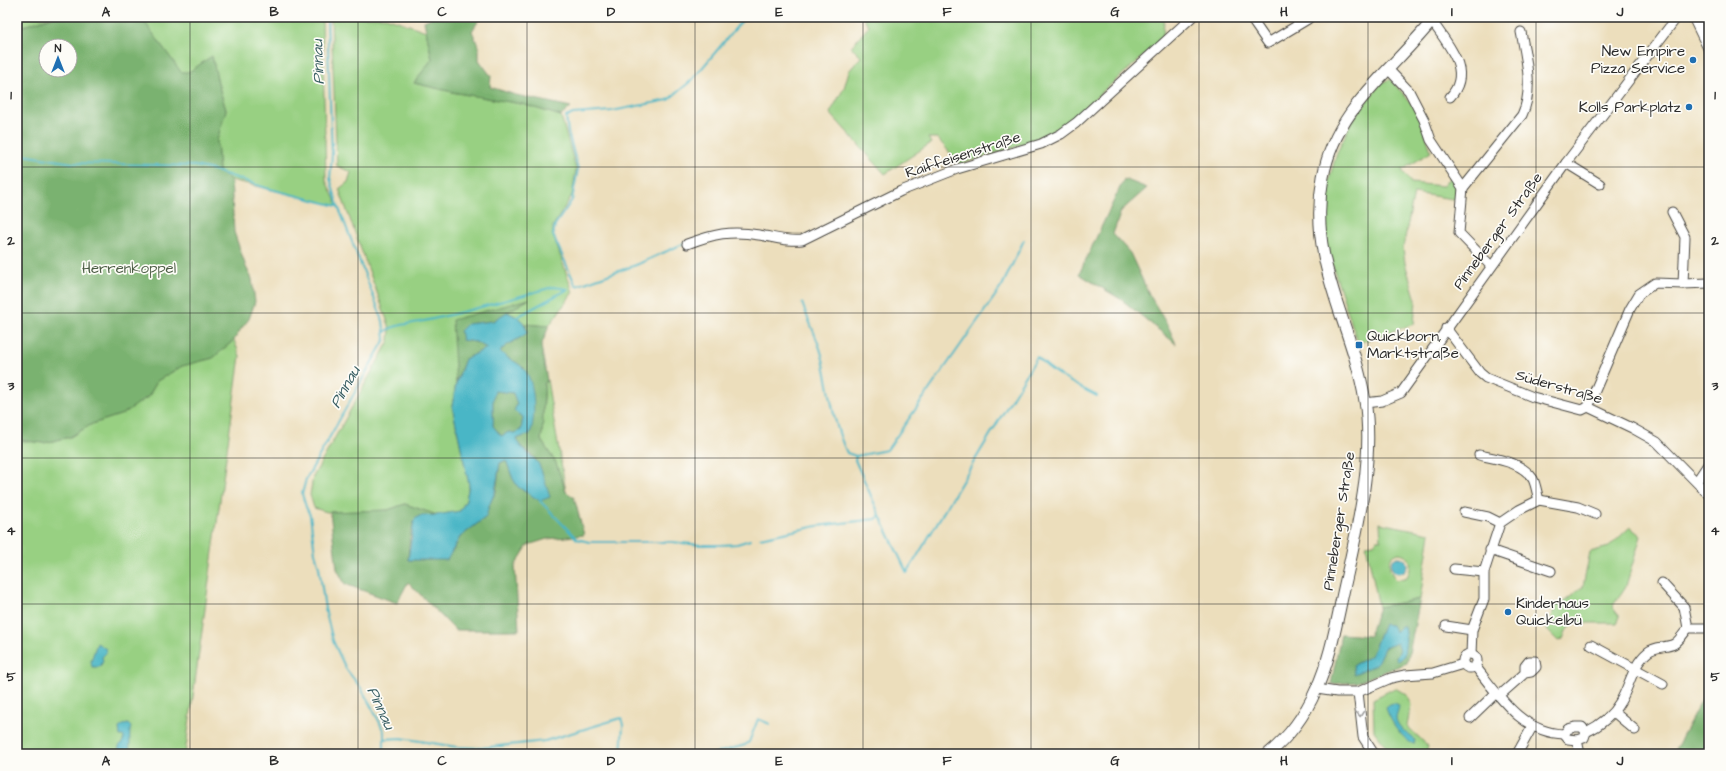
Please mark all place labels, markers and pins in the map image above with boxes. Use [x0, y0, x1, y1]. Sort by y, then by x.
place label: New Empire Pizza Service [1591, 41, 1685, 79]
marker: New Empire Pizza Service [1688, 55, 1698, 65]
place label: Kolls Parkplatz [1579, 97, 1682, 118]
marker: Kolls Parkplatz [1684, 102, 1694, 112]
place label: Quickborn, Marktstraße [1367, 326, 1459, 364]
marker: Quickborn, Marktstraße [1354, 340, 1364, 350]
place label: Kinderhaus Quickelbü [1516, 593, 1590, 631]
marker: Kinderhaus Quickelbü [1503, 607, 1513, 617]

